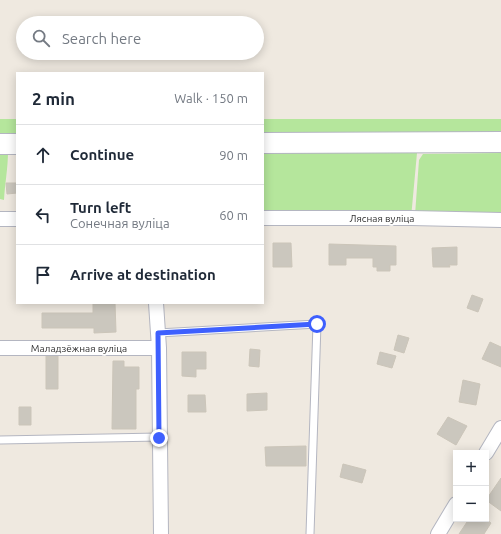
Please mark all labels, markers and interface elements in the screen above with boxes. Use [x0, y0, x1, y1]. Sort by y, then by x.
search box [16, 16, 264, 60]
icon: search [30, 27, 52, 49]
text: Search here [62, 30, 141, 47]
text: 2 min [32, 89, 75, 108]
text: Walk · 150 m [174, 91, 248, 105]
icon: ahead [32, 144, 54, 166]
text: Continue [70, 146, 134, 163]
text: 90 m [219, 148, 248, 162]
text: Turn left [70, 199, 131, 216]
icon: left [32, 204, 54, 226]
text: 60 m [219, 208, 248, 222]
street label: Лясная вуліца [350, 213, 415, 224]
text: Сонечная вуліца [70, 216, 170, 230]
icon: arrive [32, 264, 54, 286]
text: Arrive at destination [70, 266, 216, 283]
route start [308, 315, 326, 333]
street label: Маладзёжная вуліца [31, 343, 127, 354]
route end [150, 429, 168, 447]
map controls [453, 450, 489, 522]
button: + [453, 450, 489, 486]
button: − [453, 486, 489, 522]

